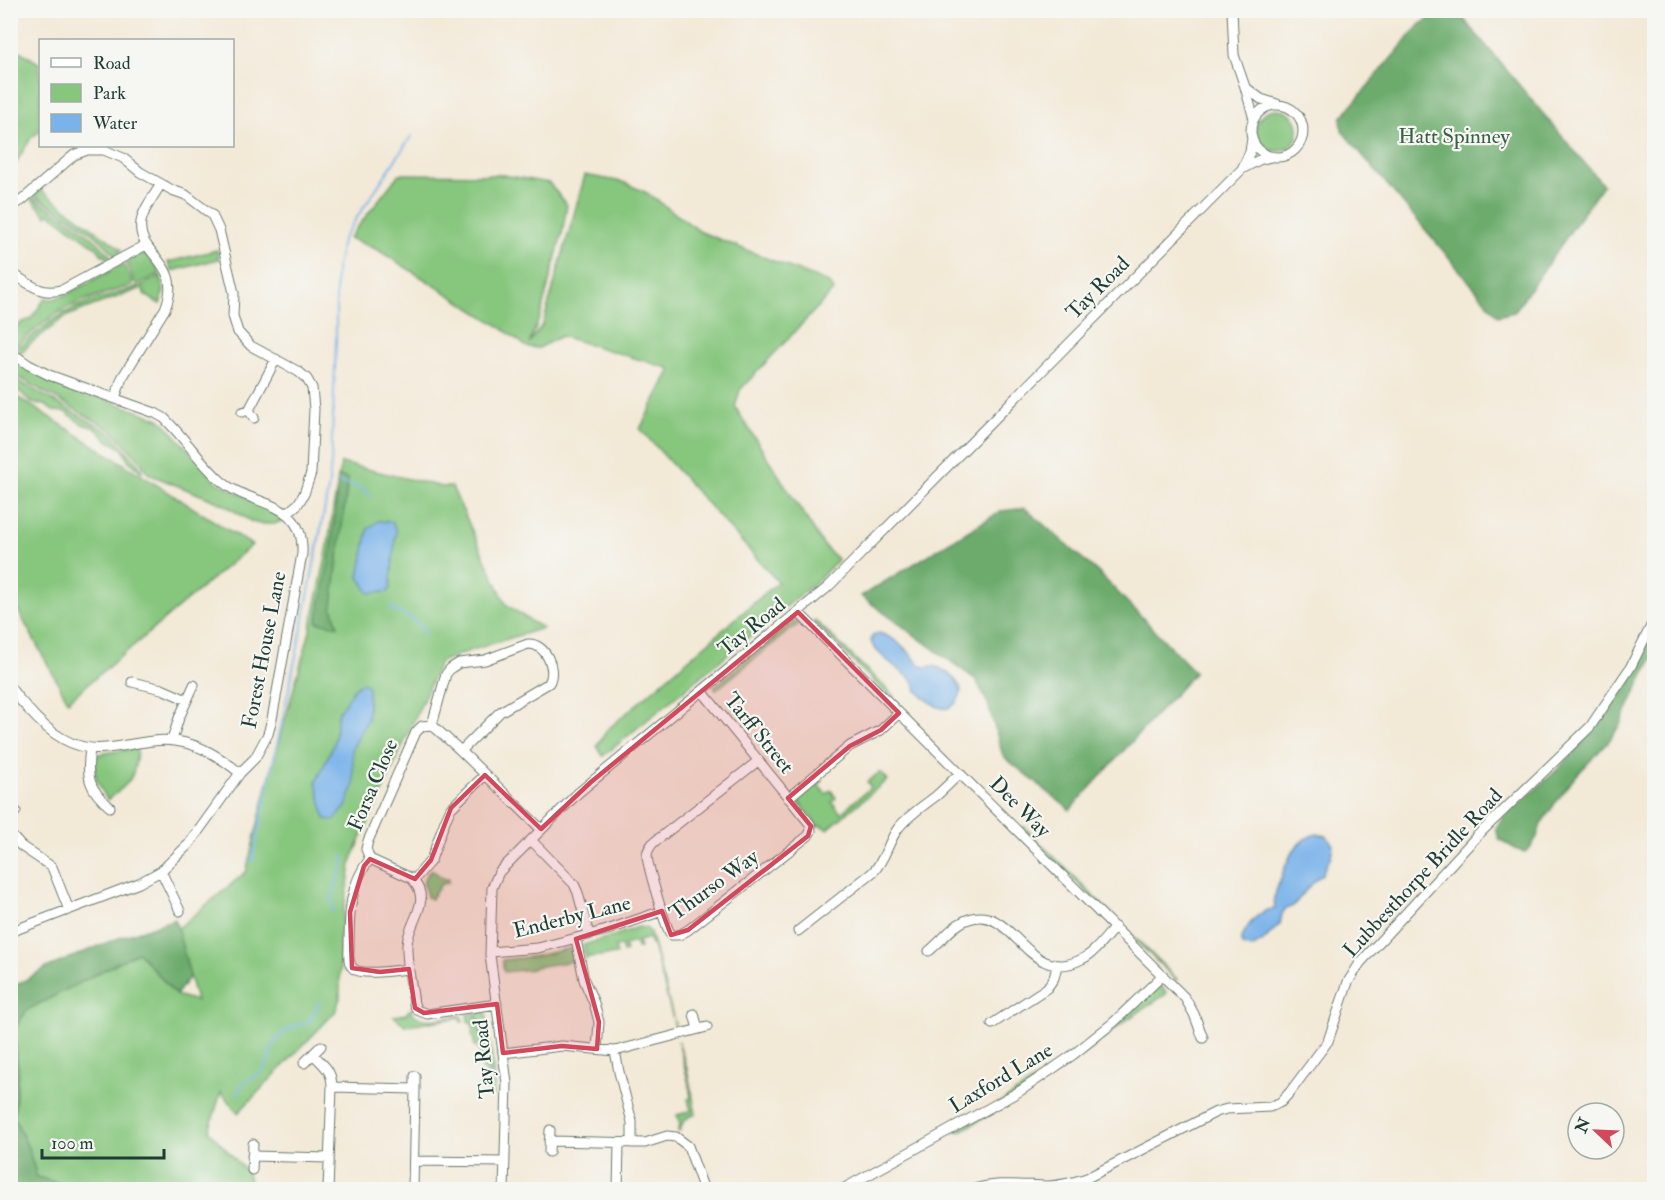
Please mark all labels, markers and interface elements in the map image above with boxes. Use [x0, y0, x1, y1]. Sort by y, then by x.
legend [39, 39, 234, 147]
text: Road [93, 52, 131, 75]
text: Park [93, 82, 126, 105]
text: Water [92, 112, 137, 135]
park label: Hatt Spinney [1398, 123, 1510, 150]
street label: Tay Road [1060, 250, 1136, 326]
street label: Forest House Lane [236, 569, 293, 731]
street label: Tay Road [713, 591, 792, 662]
street label: Tarff Street [718, 687, 800, 779]
street label: Forsa Close [342, 735, 405, 835]
street label: Dee Way [983, 770, 1057, 844]
street label: Lubbesthorpe Bridle Road [1337, 782, 1509, 963]
street label: Thurso Way [664, 843, 765, 927]
street label: Enderby Lane [510, 889, 634, 945]
street label: Tay Road [467, 1018, 501, 1100]
street label: Laxford Lane [944, 1036, 1058, 1119]
north arrow [1566, 1101, 1626, 1161]
text: N [1571, 1114, 1595, 1137]
scale bar [42, 1122, 164, 1160]
text: 100 m [51, 1132, 94, 1155]

